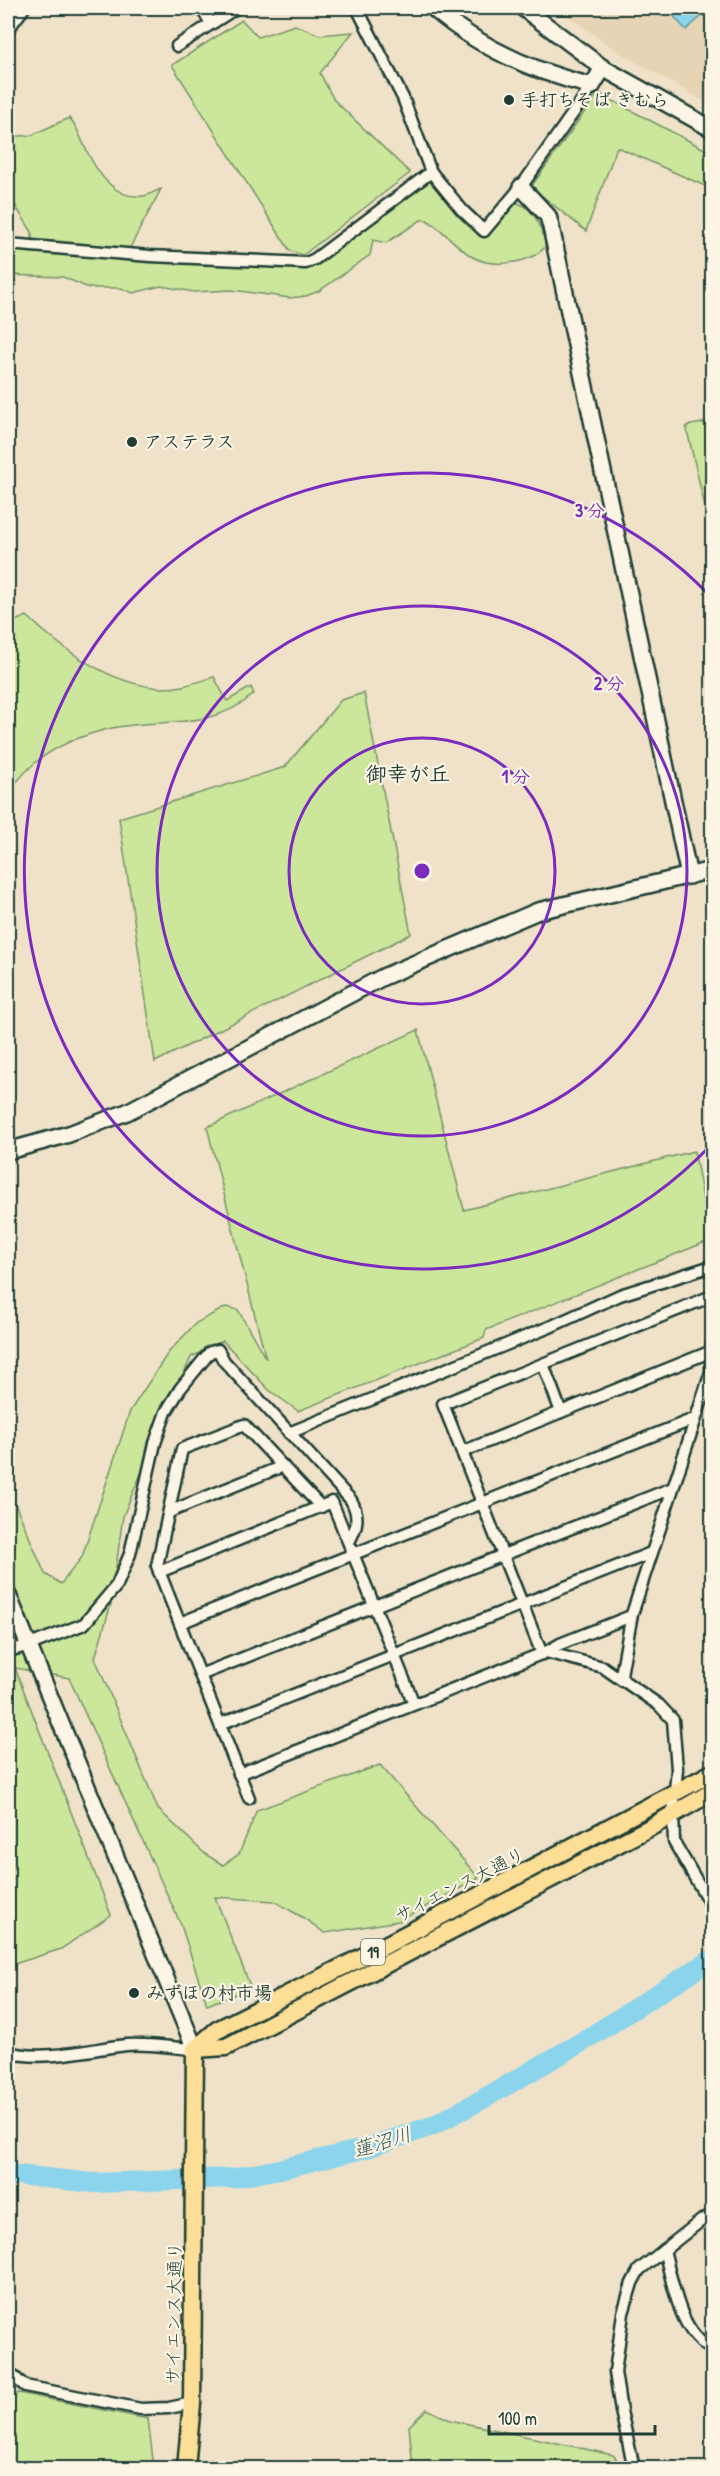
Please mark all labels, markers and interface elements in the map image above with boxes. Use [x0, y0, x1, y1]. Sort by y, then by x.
place label: 手打ちそば きむら [521, 87, 669, 112]
marker: 手打ちそば きむら [502, 93, 516, 107]
place label: アステラス [144, 429, 234, 454]
marker: アステラス [125, 435, 139, 449]
text: 3 分 [575, 498, 605, 523]
text: 2 分 [594, 671, 624, 696]
district label: 御幸が丘 [366, 759, 450, 788]
text: 1 分 [502, 764, 530, 789]
centre of rings [412, 861, 432, 881]
street label: サイエンス大通り [390, 1841, 529, 1928]
road number: 19 [361, 1939, 385, 1965]
place label: みずほの村市場 [146, 1980, 272, 2005]
marker: みずほの村市場 [127, 1986, 141, 2000]
water label: 蓮沼川 [349, 2120, 414, 2163]
street label: サイエンス大通り [160, 2241, 187, 2385]
scale bar [489, 2398, 656, 2436]
text: 100 m [498, 2406, 537, 2431]

